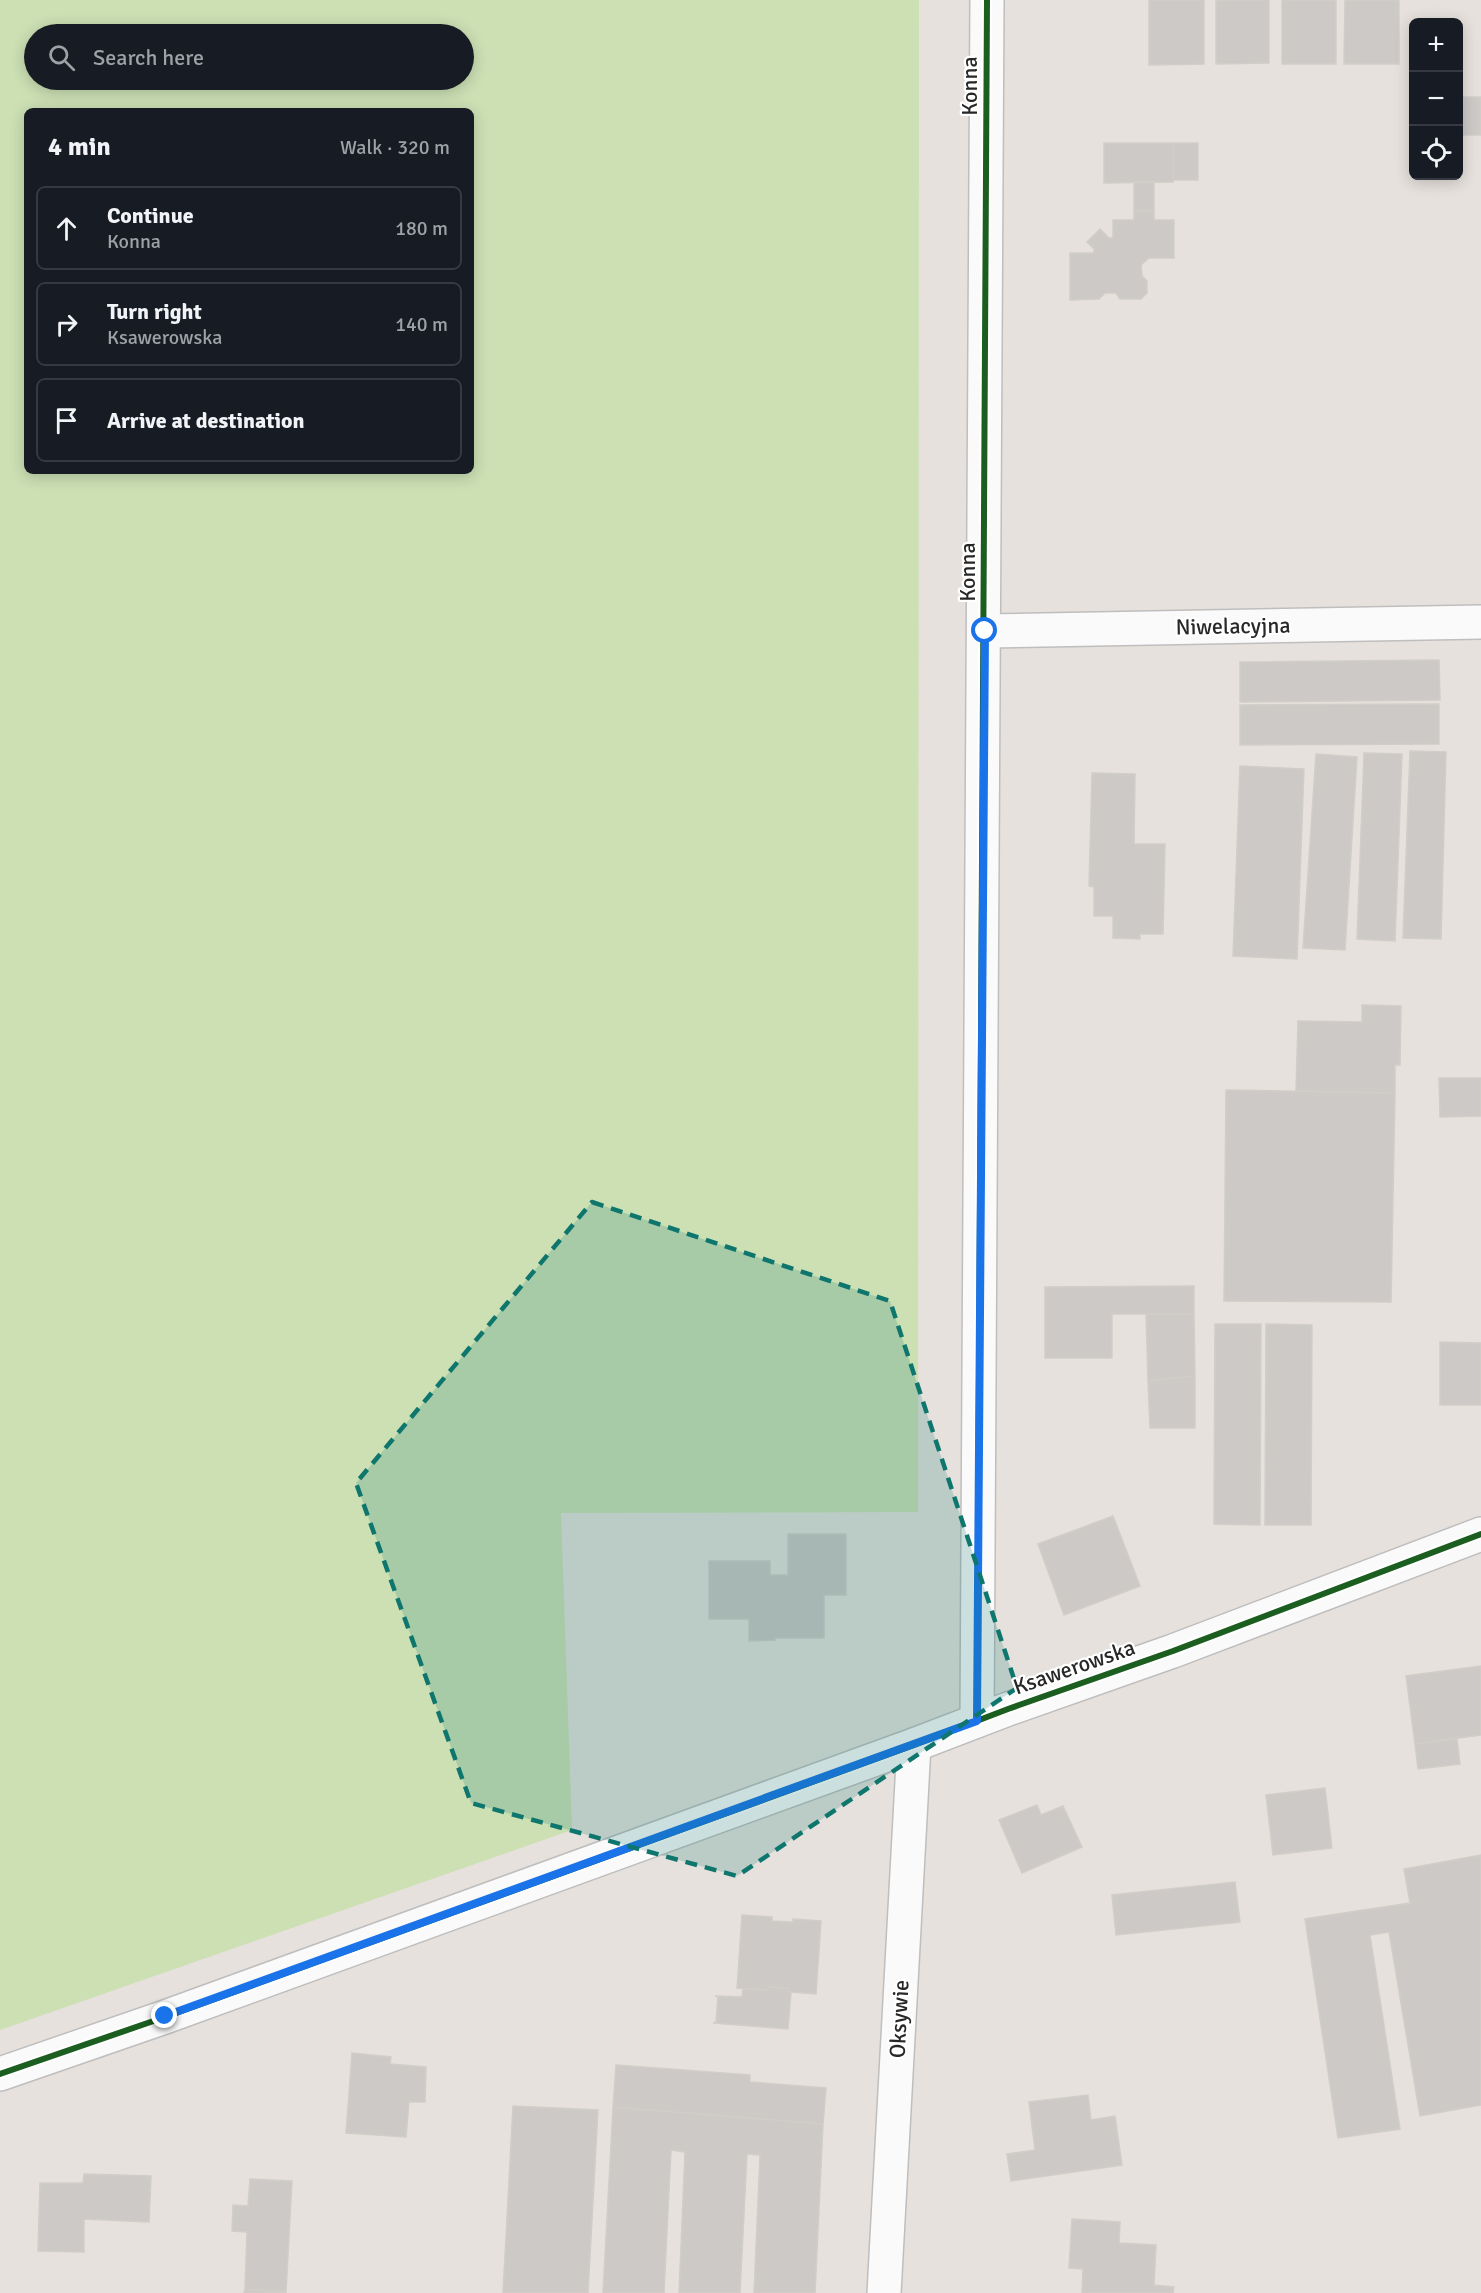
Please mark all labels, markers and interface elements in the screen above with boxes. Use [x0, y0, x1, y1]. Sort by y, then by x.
map controls [1409, 18, 1463, 180]
button: + [1409, 18, 1463, 72]
search box [24, 24, 474, 90]
icon: search [45, 41, 78, 74]
text: Search here [93, 44, 204, 71]
street label: Konna [956, 56, 983, 116]
button: − [1409, 72, 1463, 126]
button: locate [1409, 126, 1463, 180]
text: 4 min [48, 131, 111, 163]
text: Walk · 320 m [340, 135, 450, 160]
text: Continue [107, 202, 194, 229]
icon: ahead [50, 212, 83, 245]
text: 180 m [395, 216, 448, 241]
text: Konna [107, 229, 161, 254]
text: Turn right [107, 298, 202, 325]
icon: right [50, 308, 83, 341]
text: 140 m [395, 312, 448, 337]
text: Ksawerowska [107, 325, 222, 350]
icon: arrive [50, 404, 83, 437]
text: Arrive at destination [107, 407, 304, 434]
street label: Konna [954, 542, 981, 602]
street label: Niwelacyjna [1175, 611, 1291, 641]
route start [971, 617, 997, 643]
street label: Ksawerowska [1010, 1634, 1138, 1700]
street label: Oksywie [883, 1979, 915, 2059]
route end [151, 2002, 177, 2028]

